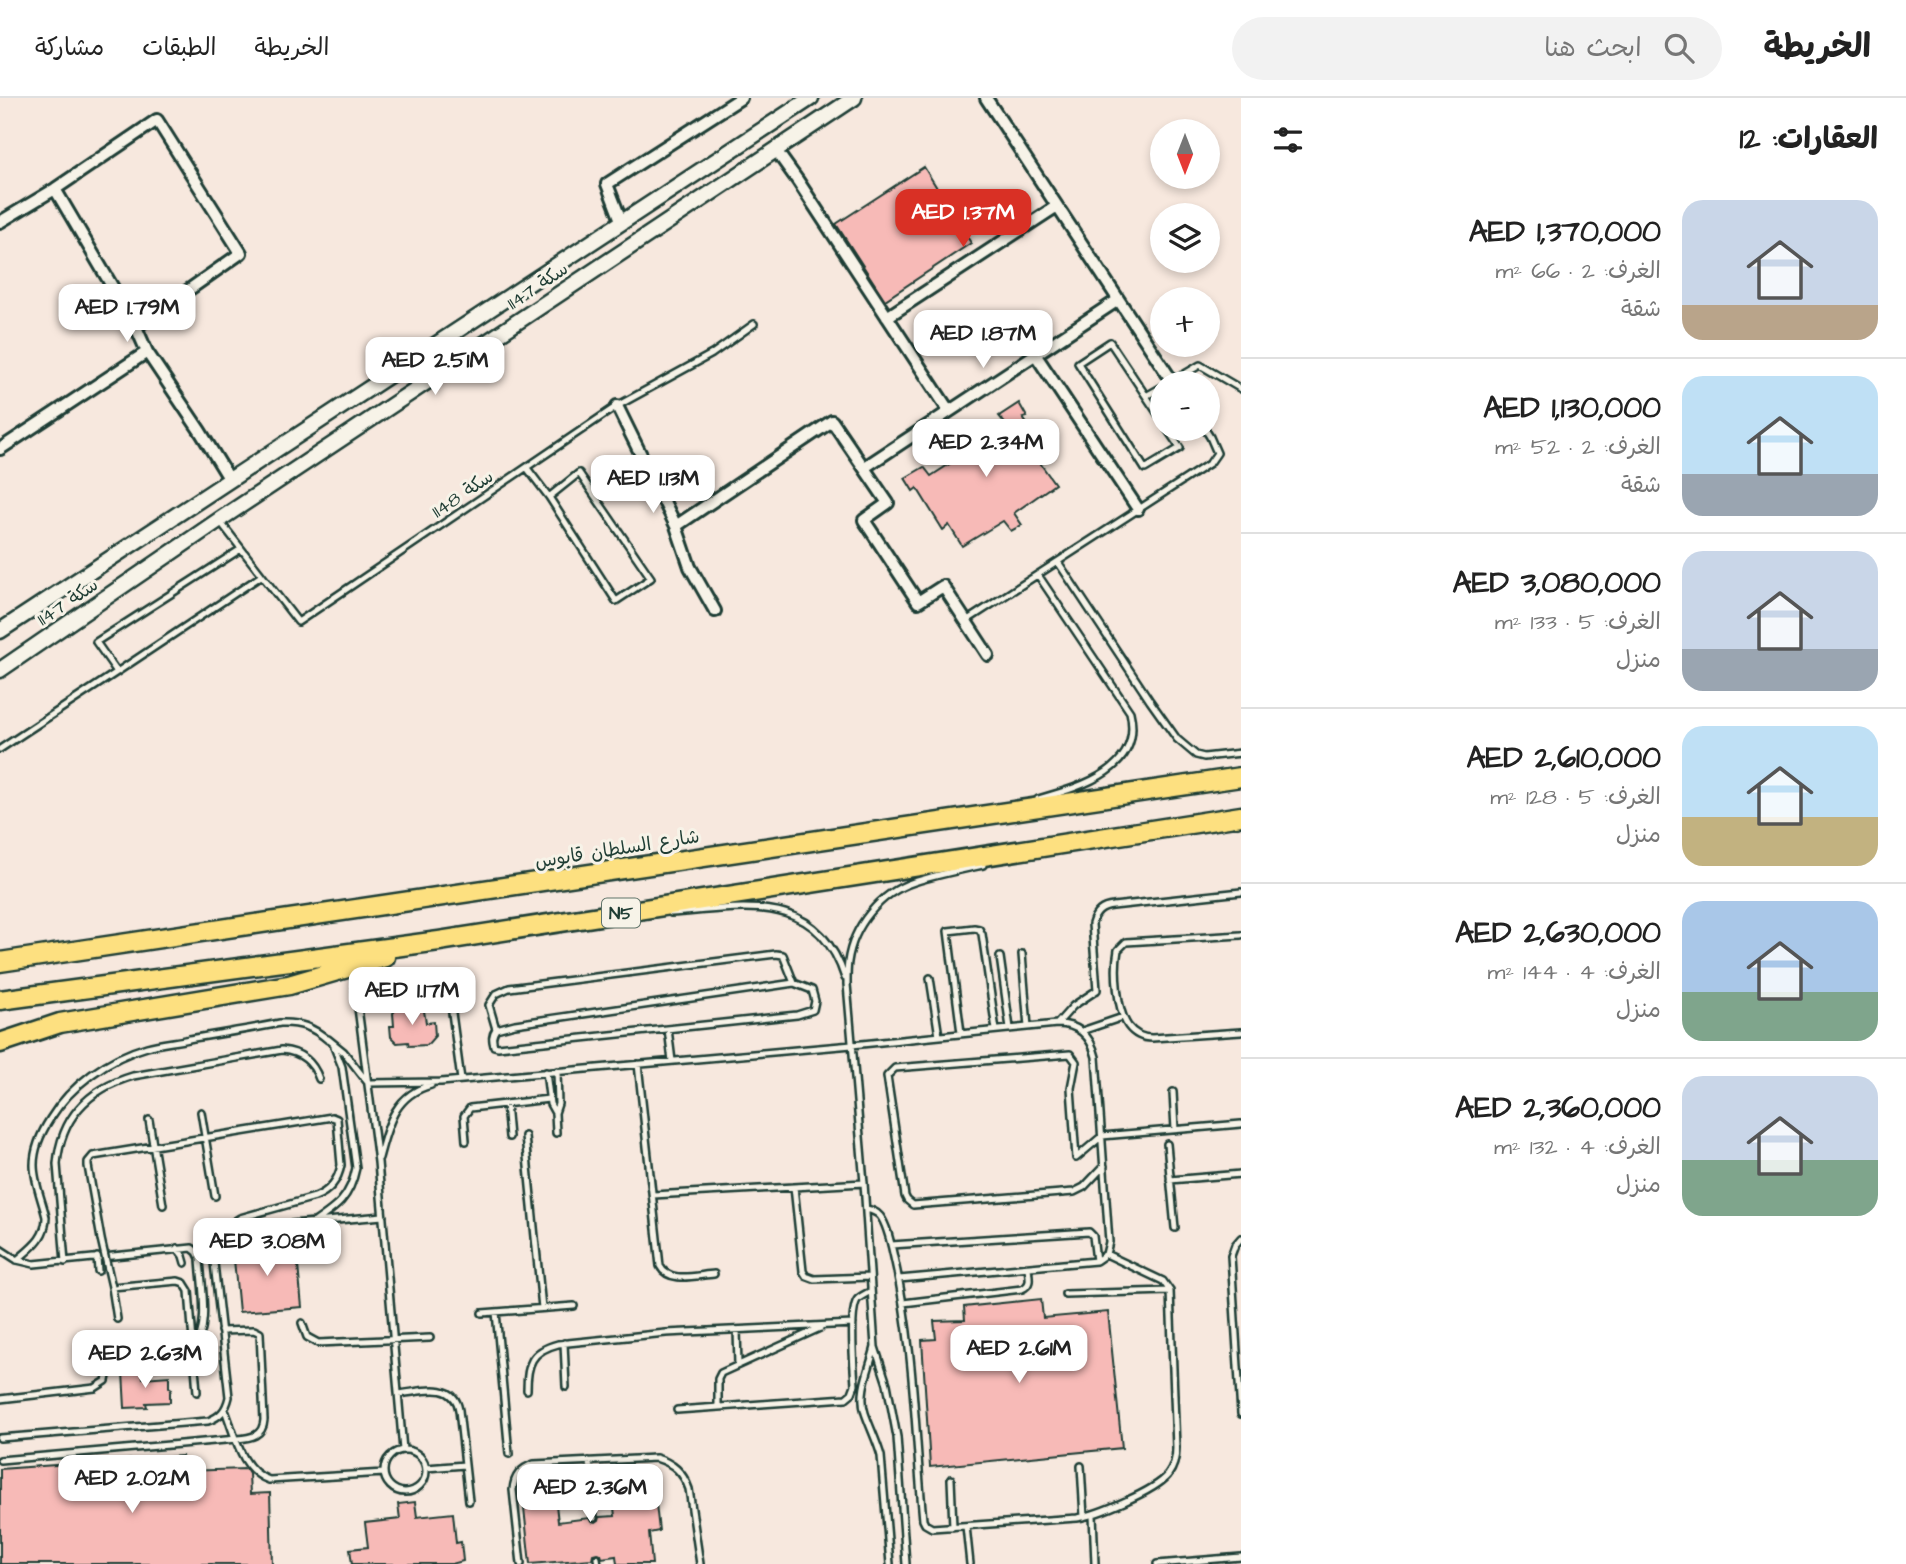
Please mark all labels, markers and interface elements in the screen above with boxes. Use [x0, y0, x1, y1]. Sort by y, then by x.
search box [1232, 17, 1722, 80]
text: الخريطة [1764, 24, 1871, 70]
icon: search [1660, 29, 1698, 67]
text: ابحث هنا [1544, 30, 1642, 66]
text: مشاركة [35, 31, 104, 65]
text: الطبقات [142, 31, 217, 65]
text: الخريطة [255, 31, 329, 65]
text: العقارات: 12 [1739, 118, 1878, 160]
north arrow [1150, 119, 1220, 189]
map controls [1150, 119, 1220, 441]
icon: filters [1269, 121, 1307, 159]
pin: AED 1.37M [883, 190, 1043, 249]
text: AED 1.37M [911, 196, 1015, 228]
button: layers [1150, 203, 1220, 273]
text: AED 1,370,000 [1469, 211, 1661, 253]
icon: home [1738, 228, 1822, 312]
text: الغرف: 2 · 66 m² [1495, 255, 1661, 287]
street label: سكة 1147 [502, 256, 574, 317]
pin: AED 1.79M [47, 285, 207, 344]
button: + [1150, 287, 1220, 357]
text: AED 1.79M [75, 291, 179, 323]
text: شقة [1621, 293, 1661, 325]
pin: AED 1.87M [903, 310, 1063, 370]
text: AED 1.87M [930, 317, 1036, 349]
pin: AED 2.51M [355, 338, 515, 397]
text: AED 2.51M [381, 344, 489, 376]
button: − [1150, 371, 1220, 441]
text: AED 1,130,000 [1483, 387, 1661, 429]
icon: home [1738, 404, 1822, 488]
pin: AED 2.34M [906, 420, 1066, 479]
text: AED 2.34M [928, 426, 1044, 458]
text: الغرف: 2 · 52 m² [1495, 431, 1661, 463]
pin: AED 1.13M [573, 456, 733, 515]
text: AED 1.13M [607, 462, 699, 494]
street label: سكة 1148 [427, 464, 499, 525]
text: شقة [1621, 469, 1661, 501]
text: AED 3,080,000 [1453, 562, 1661, 604]
street label: سكة 1147 [32, 572, 104, 633]
icon: home [1738, 579, 1822, 663]
text: الغرف: 5 · 133 m² [1495, 606, 1661, 638]
text: منزل [1616, 644, 1661, 676]
text: AED 2,610,000 [1466, 737, 1661, 779]
icon: home [1738, 754, 1822, 838]
text: الغرف: 5 · 128 m² [1490, 781, 1661, 813]
text: منزل [1616, 819, 1661, 851]
street label: شارع السلطان قابوس [533, 823, 701, 876]
road number: N5 [602, 898, 640, 928]
text: AED 2,630,000 [1455, 912, 1661, 954]
icon: home [1738, 929, 1822, 1013]
text: الغرف: 4 · 144 m² [1488, 956, 1661, 988]
pin: AED 1.17M [332, 968, 492, 1027]
text: AED 1.17M [365, 974, 459, 1006]
text: منزل [1616, 994, 1661, 1026]
text: AED 2,360,000 [1455, 1087, 1661, 1129]
icon: home [1738, 1104, 1822, 1188]
text: الغرف: 4 · 132 m² [1494, 1131, 1661, 1163]
text: منزل [1616, 1169, 1661, 1201]
pin: AED 3.08M [187, 1218, 347, 1278]
text: AED 3.08M [209, 1225, 325, 1257]
pin: AED 2.61M [939, 1326, 1099, 1385]
pin: AED 2.63M [65, 1330, 225, 1390]
text: AED 2.61M [966, 1332, 1072, 1364]
text: AED 2.63M [88, 1337, 202, 1369]
pin: AED 2.02M [52, 1456, 212, 1515]
text: AED 2.02M [74, 1462, 190, 1494]
pin: AED 2.36M [510, 1464, 670, 1524]
text: AED 2.36M [533, 1471, 647, 1503]

